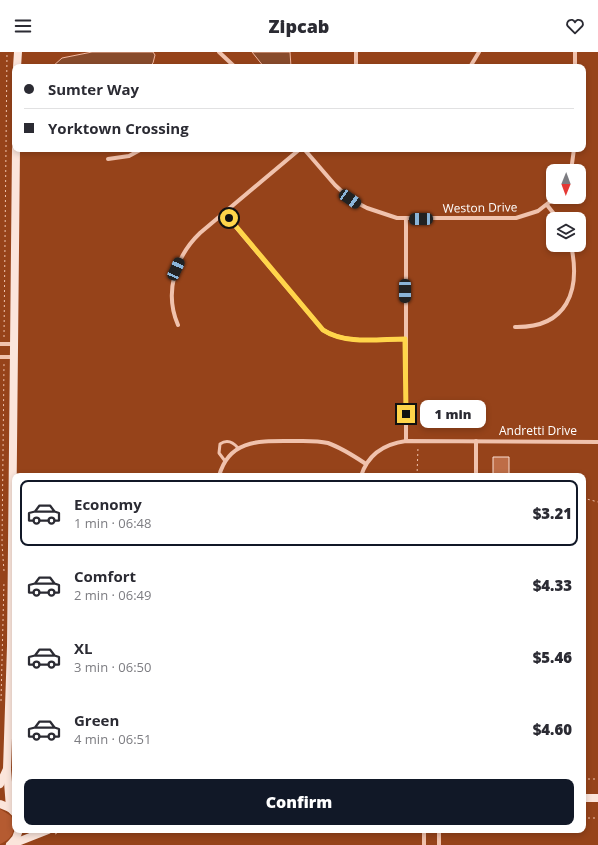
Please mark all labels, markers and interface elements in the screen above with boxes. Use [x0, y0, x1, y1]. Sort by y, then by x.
text: Zipcab [269, 14, 329, 38]
icon: menu [12, 15, 34, 37]
icon: heart [564, 15, 586, 37]
text: Sumter Way [48, 79, 139, 99]
text: Yorktown Crossing [48, 118, 189, 138]
north arrow [546, 164, 586, 204]
map controls [546, 164, 586, 252]
car [337, 187, 363, 211]
street label: Weston Drive [442, 198, 518, 217]
route start [220, 209, 238, 227]
button: layers [546, 212, 586, 252]
car [409, 213, 433, 225]
car [166, 256, 186, 282]
car [399, 279, 411, 303]
callout: 1 min [420, 400, 486, 428]
route end [397, 405, 415, 423]
text: 1 min [435, 405, 471, 423]
street label: Andretti Drive [499, 422, 577, 439]
text: Economy [74, 494, 142, 514]
icon: car [26, 495, 62, 531]
text: $3.21 [533, 503, 572, 523]
text: 1 min · 06:48 [74, 514, 151, 532]
text: Comfort [74, 566, 136, 586]
icon: car [26, 567, 62, 603]
text: $4.33 [533, 575, 572, 595]
text: 2 min · 06:49 [74, 586, 151, 604]
text: XL [74, 638, 92, 658]
icon: car [26, 639, 62, 675]
text: $5.46 [533, 647, 572, 667]
text: 3 min · 06:50 [74, 658, 151, 676]
text: Green [74, 710, 119, 730]
icon: car [26, 711, 62, 747]
text: $4.60 [533, 719, 572, 739]
text: 4 min · 06:51 [74, 730, 151, 748]
button: Confirm [24, 779, 574, 825]

